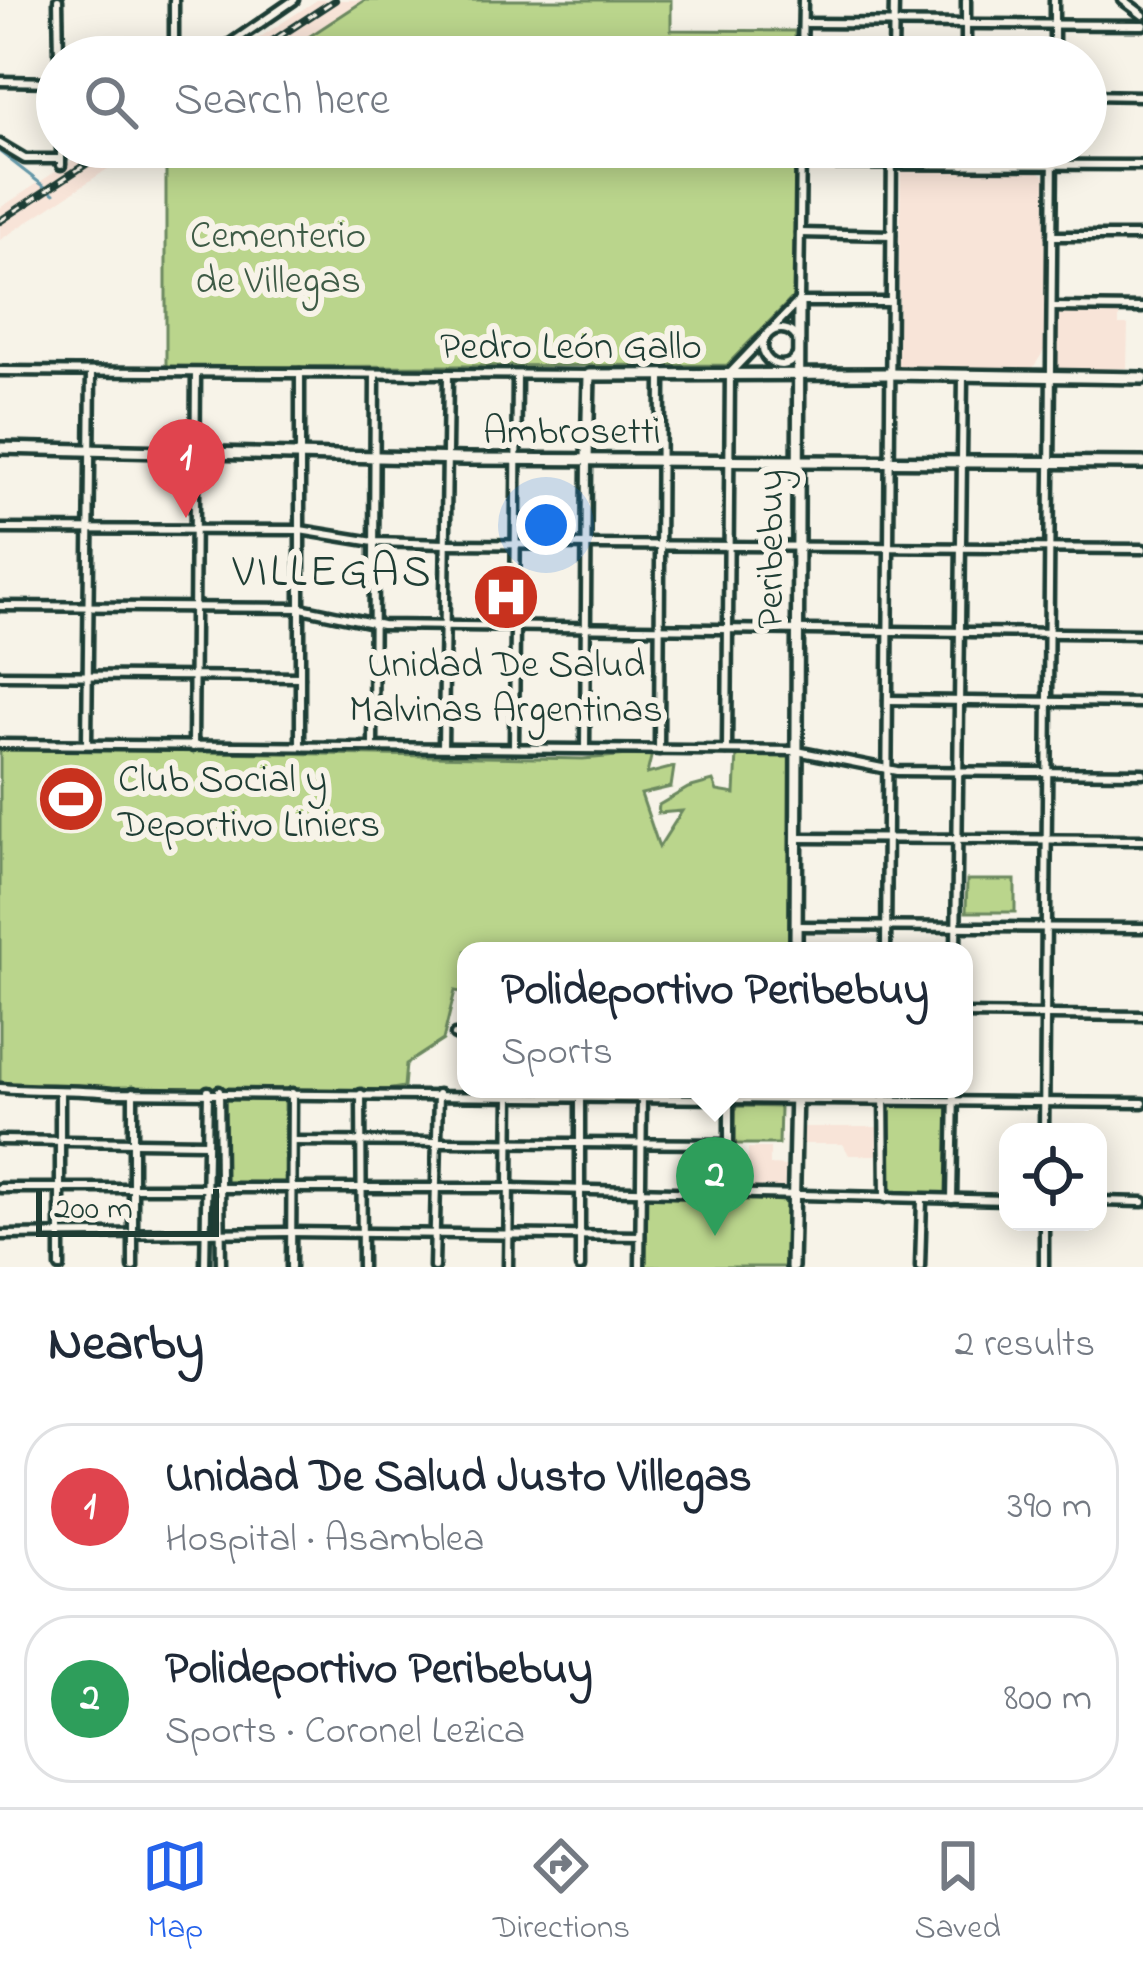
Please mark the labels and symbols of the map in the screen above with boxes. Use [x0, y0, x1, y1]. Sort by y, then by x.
park label: Cementerio de Villegas [190, 209, 366, 311]
street label: Pedro León Gallo [440, 320, 702, 377]
street label: Ambrosetti [483, 405, 661, 462]
pin: 1 [147, 419, 225, 518]
street label: Peribebuy [744, 469, 801, 629]
your location [516, 495, 576, 555]
district label: VILLEGAS [231, 541, 434, 607]
hospital icon: Unidad De Salud Malvinas Argentinas [471, 562, 541, 632]
place label: Unidad De Salud Malvinas Argentinas [349, 638, 663, 740]
place label: Club Social y Deportivo Liniers [117, 753, 380, 855]
sports icon: Club Social y Deportivo Liniers [36, 764, 106, 834]
pin: 2 [676, 1137, 754, 1236]
scale bar [36, 1183, 219, 1236]

